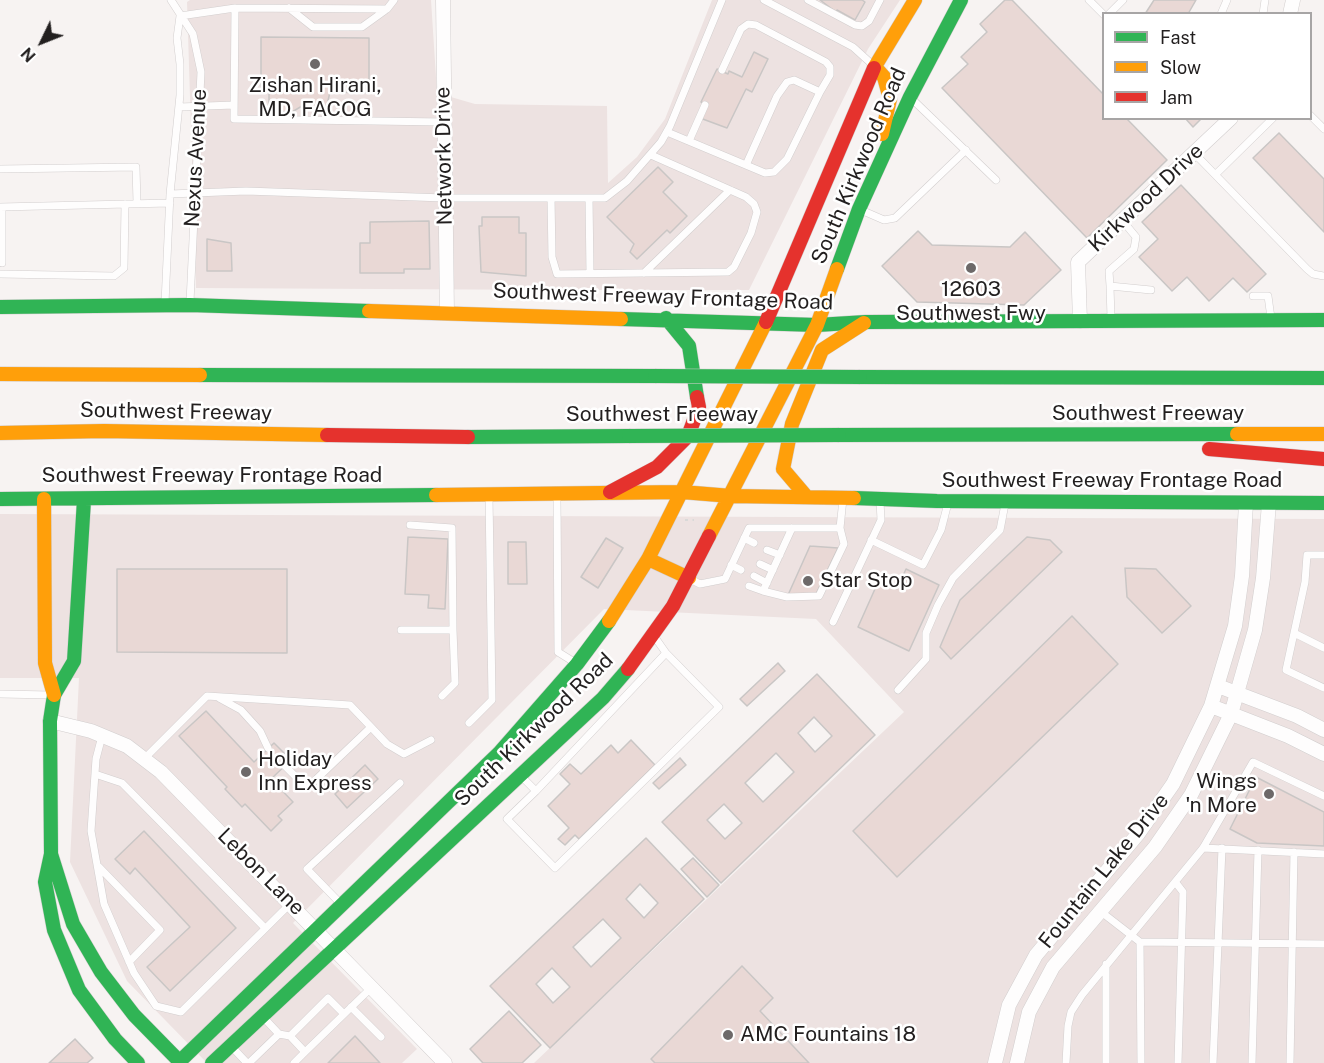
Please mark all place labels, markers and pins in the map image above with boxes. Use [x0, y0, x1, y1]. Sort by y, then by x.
marker: Zishan Hirani, MD, FACOG [308, 57, 322, 71]
place label: Zishan Hirani, MD, FACOG [248, 73, 382, 123]
marker: 12603 Southwest Fwy [964, 261, 978, 275]
place label: 12603 Southwest Fwy [896, 277, 1046, 327]
place label: Star Stop [820, 568, 913, 594]
marker: Star Stop [801, 574, 815, 588]
place label: Holiday Inn Express [258, 747, 372, 797]
marker: Holiday Inn Express [239, 765, 253, 779]
place label: Wings 'n More [1185, 769, 1257, 819]
marker: Wings 'n More [1262, 787, 1276, 801]
place label: AMC Fountains 18 [740, 1022, 916, 1048]
marker: AMC Fountains 18 [721, 1028, 735, 1042]

